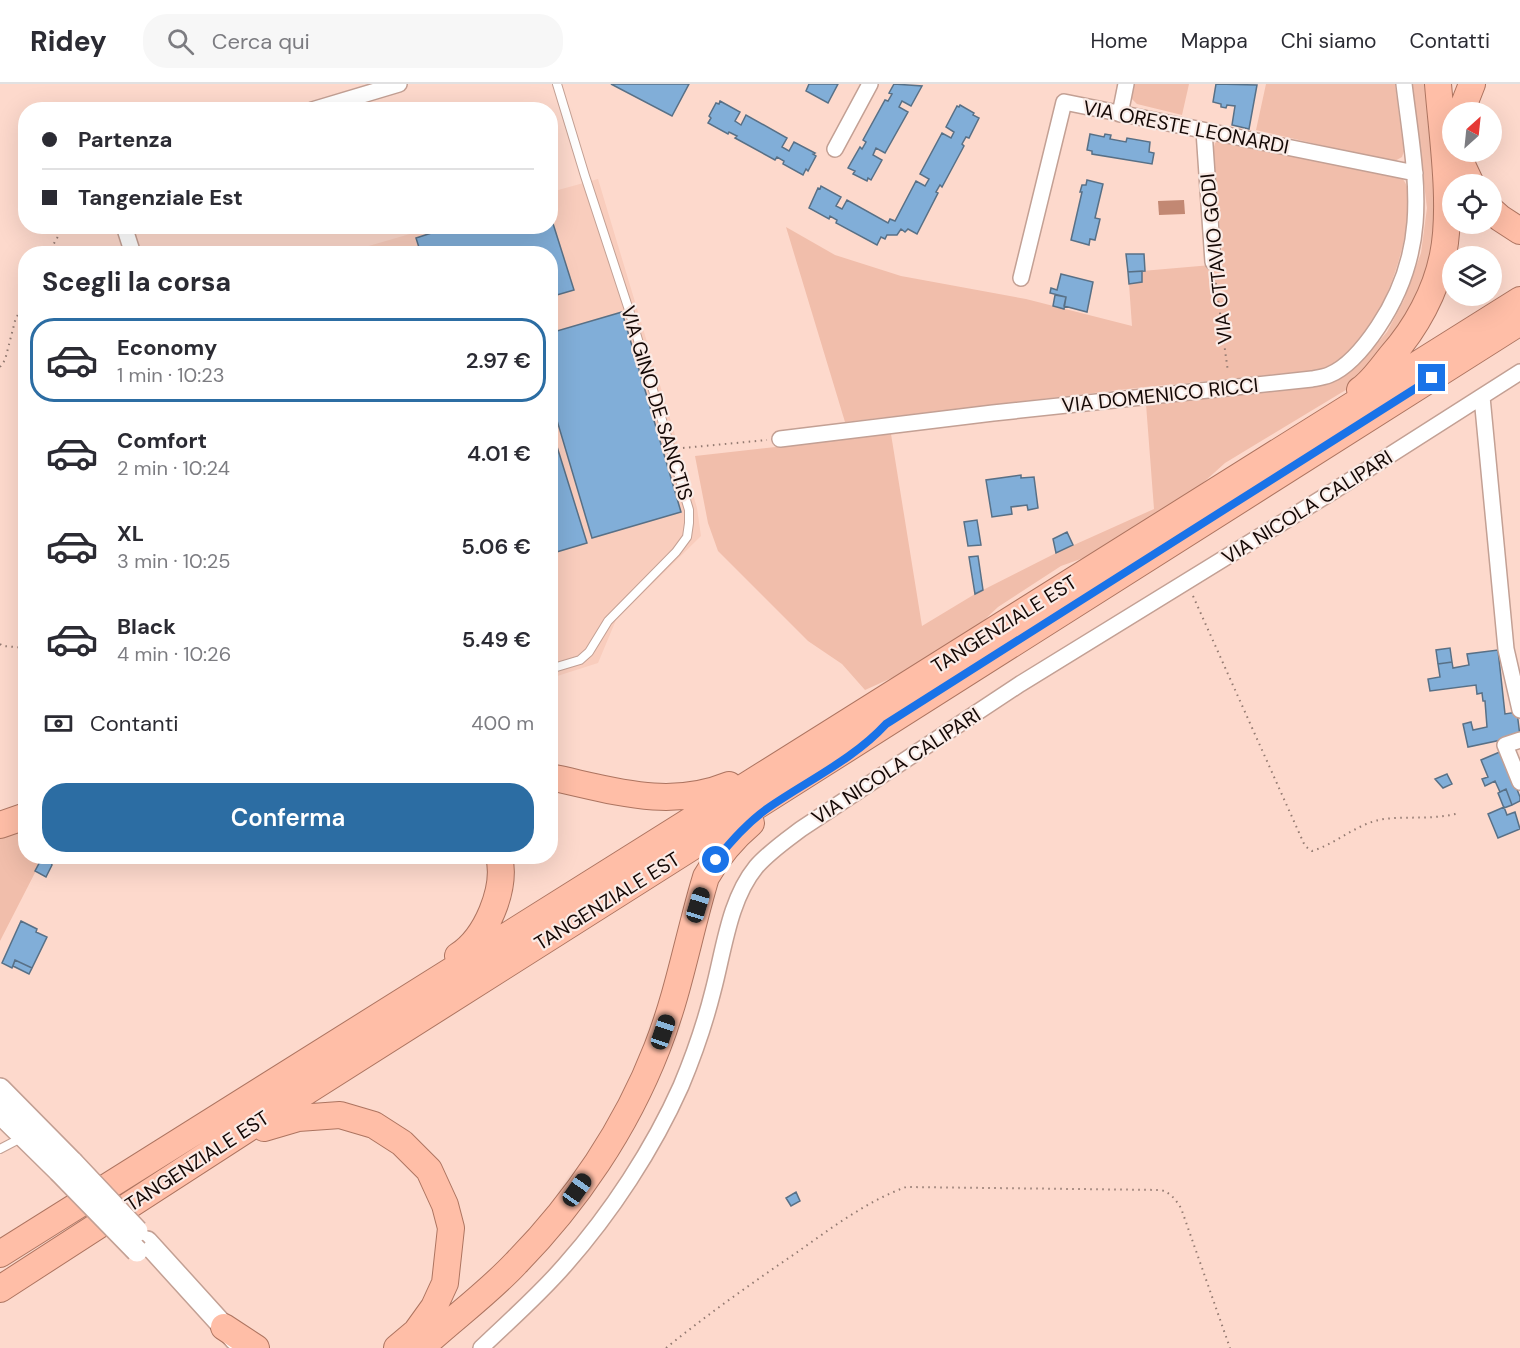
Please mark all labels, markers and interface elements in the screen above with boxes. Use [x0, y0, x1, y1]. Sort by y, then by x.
search box [143, 14, 563, 68]
text: Ridey [30, 23, 107, 60]
icon: search [164, 25, 197, 58]
text: Cerca qui [212, 27, 310, 56]
text: Home [1090, 27, 1148, 55]
text: Mappa [1181, 27, 1248, 55]
text: Chi siamo [1281, 27, 1377, 55]
text: Contatti [1410, 27, 1490, 55]
street label: VIA ORESTE LEONARDI [1081, 94, 1291, 160]
north arrow [1442, 102, 1502, 162]
map controls [1442, 102, 1502, 306]
text: Partenza [78, 125, 172, 154]
street label: VIA OTTAVIO GODI [1194, 172, 1238, 346]
button: locate [1442, 174, 1502, 234]
text: Tangenziale Est [78, 183, 243, 212]
button: layers [1442, 246, 1502, 306]
text: Scegli la corsa [42, 264, 231, 299]
street label: VIA GINO DE SANCTIS [615, 303, 699, 503]
icon: car [45, 333, 99, 387]
text: Economy [117, 333, 217, 362]
text: 2.97 € [466, 346, 531, 375]
text: 1 min · 10:23 [117, 362, 225, 388]
route end [1418, 364, 1445, 391]
street label: VIA DOMENICO RICCI [1060, 372, 1260, 418]
icon: car [45, 426, 99, 480]
text: Comfort [117, 426, 207, 455]
text: 4.01 € [467, 439, 531, 468]
street label: VIA NICOLA CALIPARI [1217, 444, 1397, 570]
text: 2 min · 10:24 [117, 455, 230, 481]
icon: car [45, 519, 99, 573]
text: XL [117, 519, 144, 548]
text: 5.06 € [461, 532, 531, 561]
text: 3 min · 10:25 [117, 548, 231, 574]
street label: TANGENZIALE EST [926, 569, 1082, 679]
icon: car [45, 612, 99, 666]
text: Black [117, 612, 176, 641]
text: 5.49 € [462, 625, 531, 654]
text: 4 min · 10:26 [117, 641, 231, 667]
street label: VIA NICOLA CALIPARI [807, 702, 985, 830]
icon: cash [42, 707, 75, 740]
text: Contanti [90, 709, 179, 738]
text: 400 m [471, 710, 534, 736]
button: Conferma [42, 783, 534, 852]
street label: TANGENZIALE EST [529, 846, 685, 956]
route start [702, 846, 729, 873]
car [684, 885, 712, 925]
car [649, 1012, 677, 1052]
street label: TANGENZIALE EST [120, 1105, 274, 1217]
car [559, 1170, 595, 1210]

